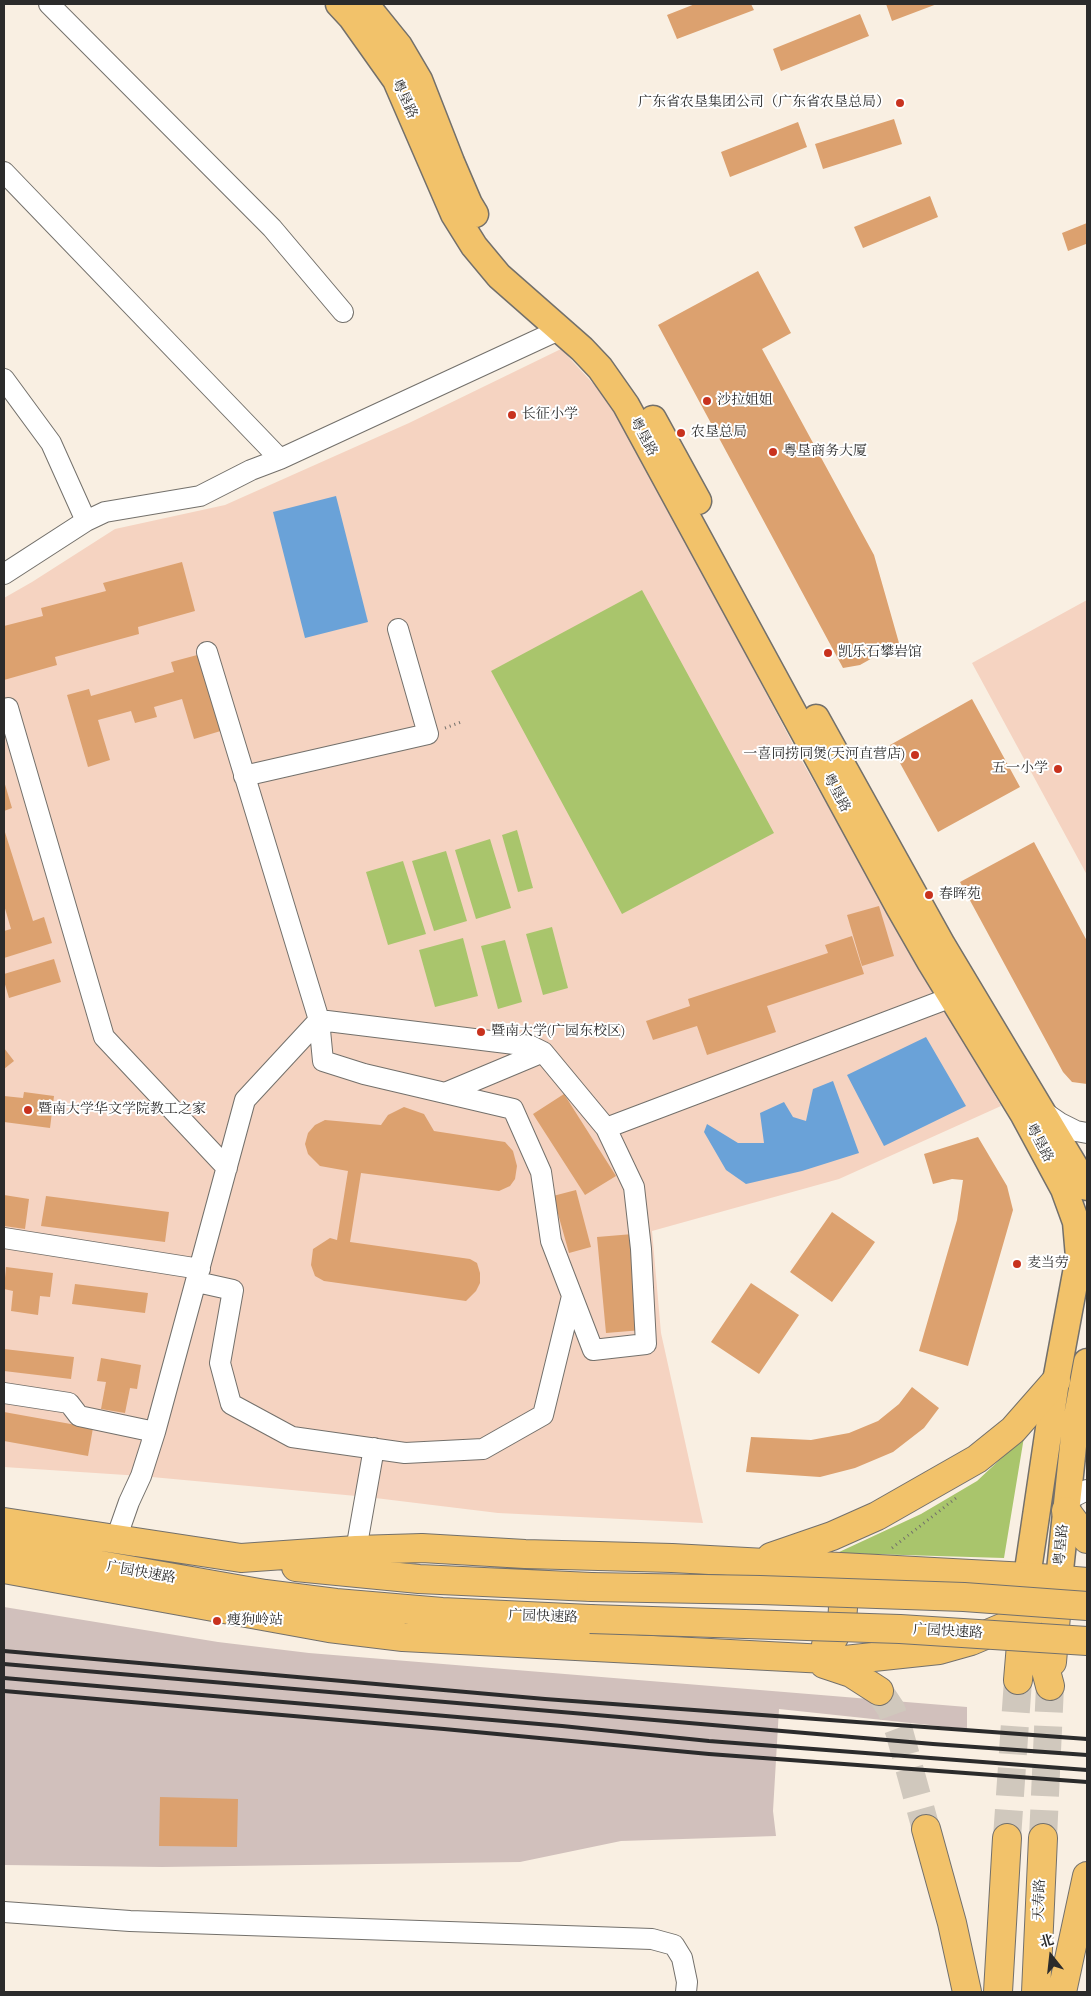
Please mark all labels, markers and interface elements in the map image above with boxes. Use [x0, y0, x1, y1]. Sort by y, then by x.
street label: 粤垦路 [388, 76, 420, 122]
place label: 广东省农垦集团公司（广东省农垦总局） [638, 95, 890, 111]
marker: 广东省农垦集团公司（广东省农垦总局） [894, 97, 906, 109]
place label: 沙拉姐姐 [717, 393, 773, 409]
marker: 沙拉姐姐 [701, 395, 713, 407]
place label: 长征小学 [522, 407, 578, 423]
marker: 长征小学 [506, 409, 518, 421]
street label: 粤垦路 [626, 415, 660, 459]
place label: 农垦总局 [691, 425, 747, 441]
marker: 农垦总局 [675, 427, 687, 439]
place label: 粤垦商务大厦 [783, 444, 867, 460]
marker: 粤垦商务大厦 [767, 446, 779, 458]
place label: 凯乐石攀岩馆 [838, 645, 922, 661]
marker: 凯乐石攀岩馆 [822, 647, 834, 659]
place label: 一喜同捞同煲(天河直营店) [743, 747, 905, 763]
marker: 一喜同捞同煲(天河直营店) [909, 749, 921, 761]
place label: 五一小学 [992, 761, 1048, 777]
marker: 五一小学 [1052, 763, 1064, 775]
street label: 粤垦路 [819, 771, 853, 815]
place label: 春晖苑 [939, 887, 981, 903]
marker: 春晖苑 [923, 889, 935, 901]
place label: 暨南大学(广园东校区) [491, 1024, 625, 1040]
marker: 暨南大学(广园东校区) [475, 1026, 487, 1038]
place label: 暨南大学华文学院教工之家 [38, 1102, 206, 1118]
marker: 暨南大学华文学院教工之家 [22, 1104, 34, 1116]
street label: 粤垦路 [1022, 1121, 1056, 1165]
place label: 麦当劳 [1027, 1256, 1069, 1272]
marker: 麦当劳 [1011, 1258, 1023, 1270]
street label: 粤垦路 [1052, 1523, 1072, 1567]
street label: 广园快速路 [105, 1559, 177, 1587]
street label: 广园快速路 [508, 1607, 578, 1627]
place label: 瘦狗岭站 [227, 1613, 283, 1629]
marker: 瘦狗岭站 [211, 1615, 223, 1627]
street label: 广园快速路 [913, 1622, 983, 1642]
street label: 天寿路 [1031, 1879, 1049, 1921]
north arrow [1026, 1931, 1076, 1981]
text: 北 [1038, 1931, 1056, 1951]

